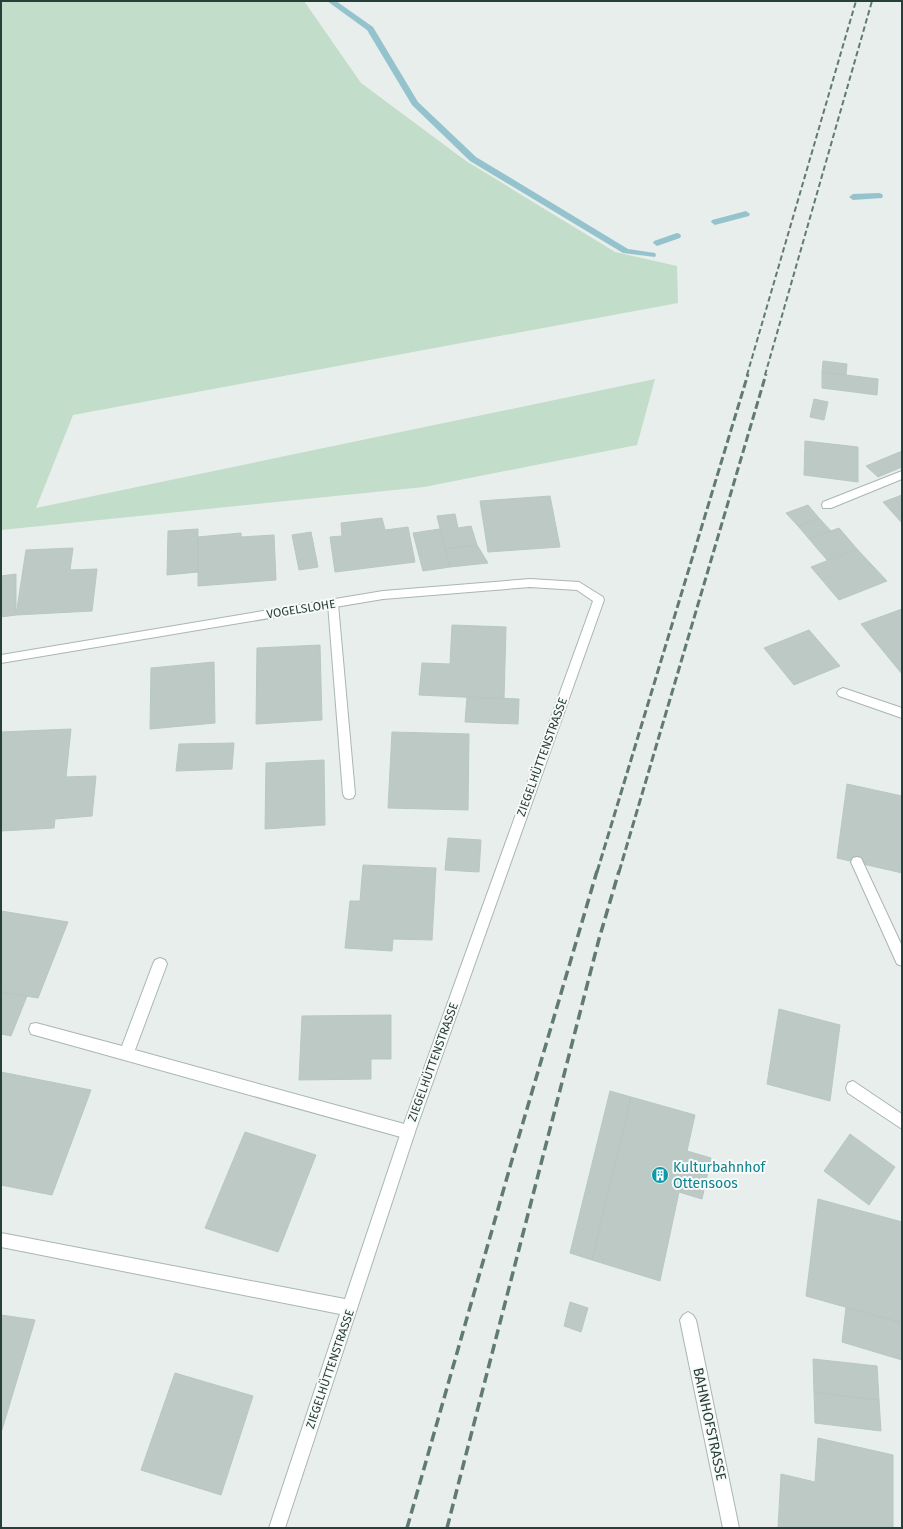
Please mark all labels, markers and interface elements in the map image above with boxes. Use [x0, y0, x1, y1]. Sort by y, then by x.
street label: VOGELSLOHE [266, 597, 336, 621]
street label: ZIEGELHÜTTENSTRASSE [512, 695, 570, 818]
street label: ZIEGELHÜTTENSTRASSE [403, 1000, 461, 1123]
place label: Kulturbahnhof Ottensoos [673, 1159, 767, 1192]
building icon: Kulturbahnhof Ottensoos [650, 1165, 670, 1185]
street label: ZIEGELHÜTTENSTRASSE [301, 1307, 357, 1430]
street label: BAHNHOFSTRASSE [689, 1366, 730, 1482]

